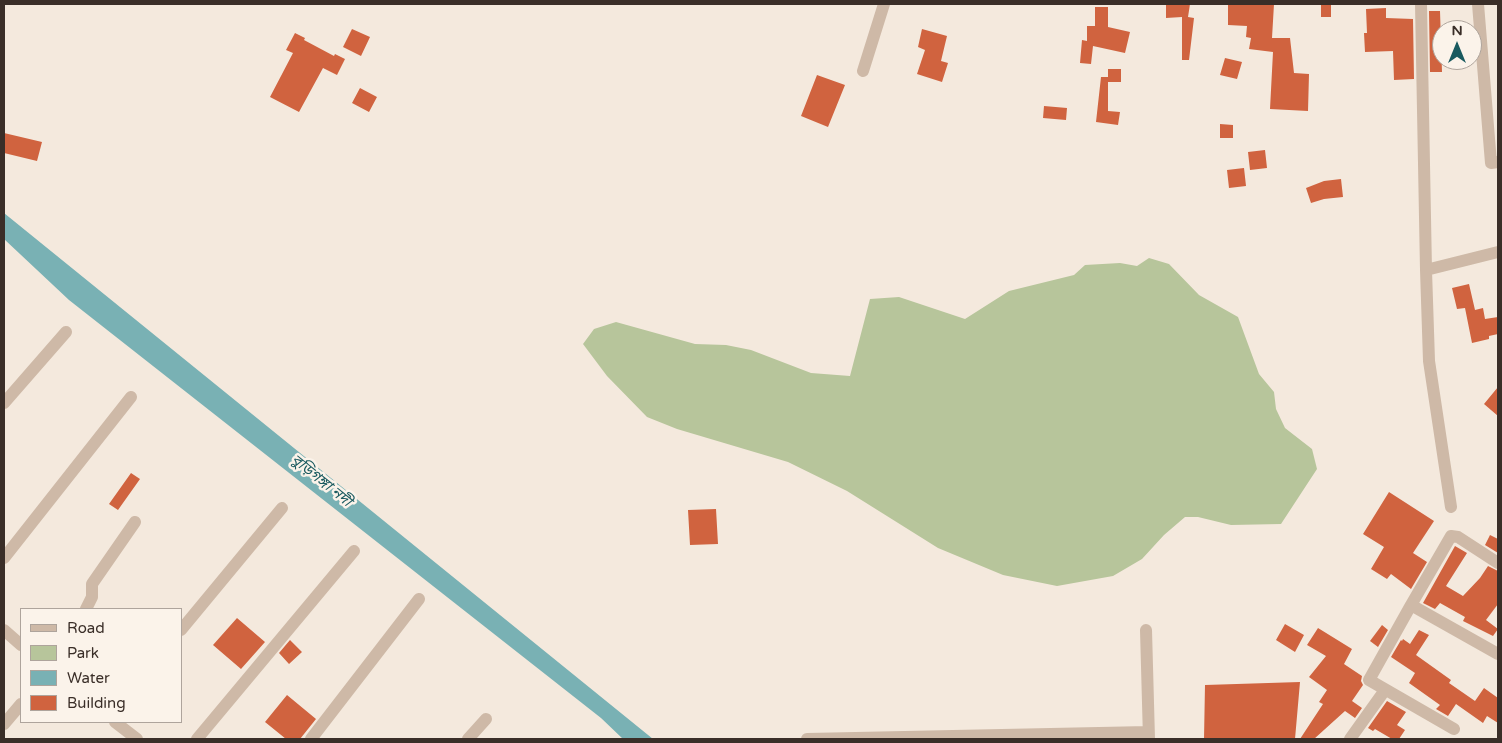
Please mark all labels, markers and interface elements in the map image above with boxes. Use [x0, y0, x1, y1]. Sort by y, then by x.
north arrow [1432, 20, 1482, 70]
text: N [1451, 22, 1463, 39]
water label: বুড়িগঙ্গা নদী [287, 451, 355, 511]
legend [20, 608, 182, 723]
text: Road [67, 619, 105, 637]
text: Park [67, 644, 99, 662]
text: Water [67, 669, 110, 687]
text: Building [67, 694, 126, 712]

